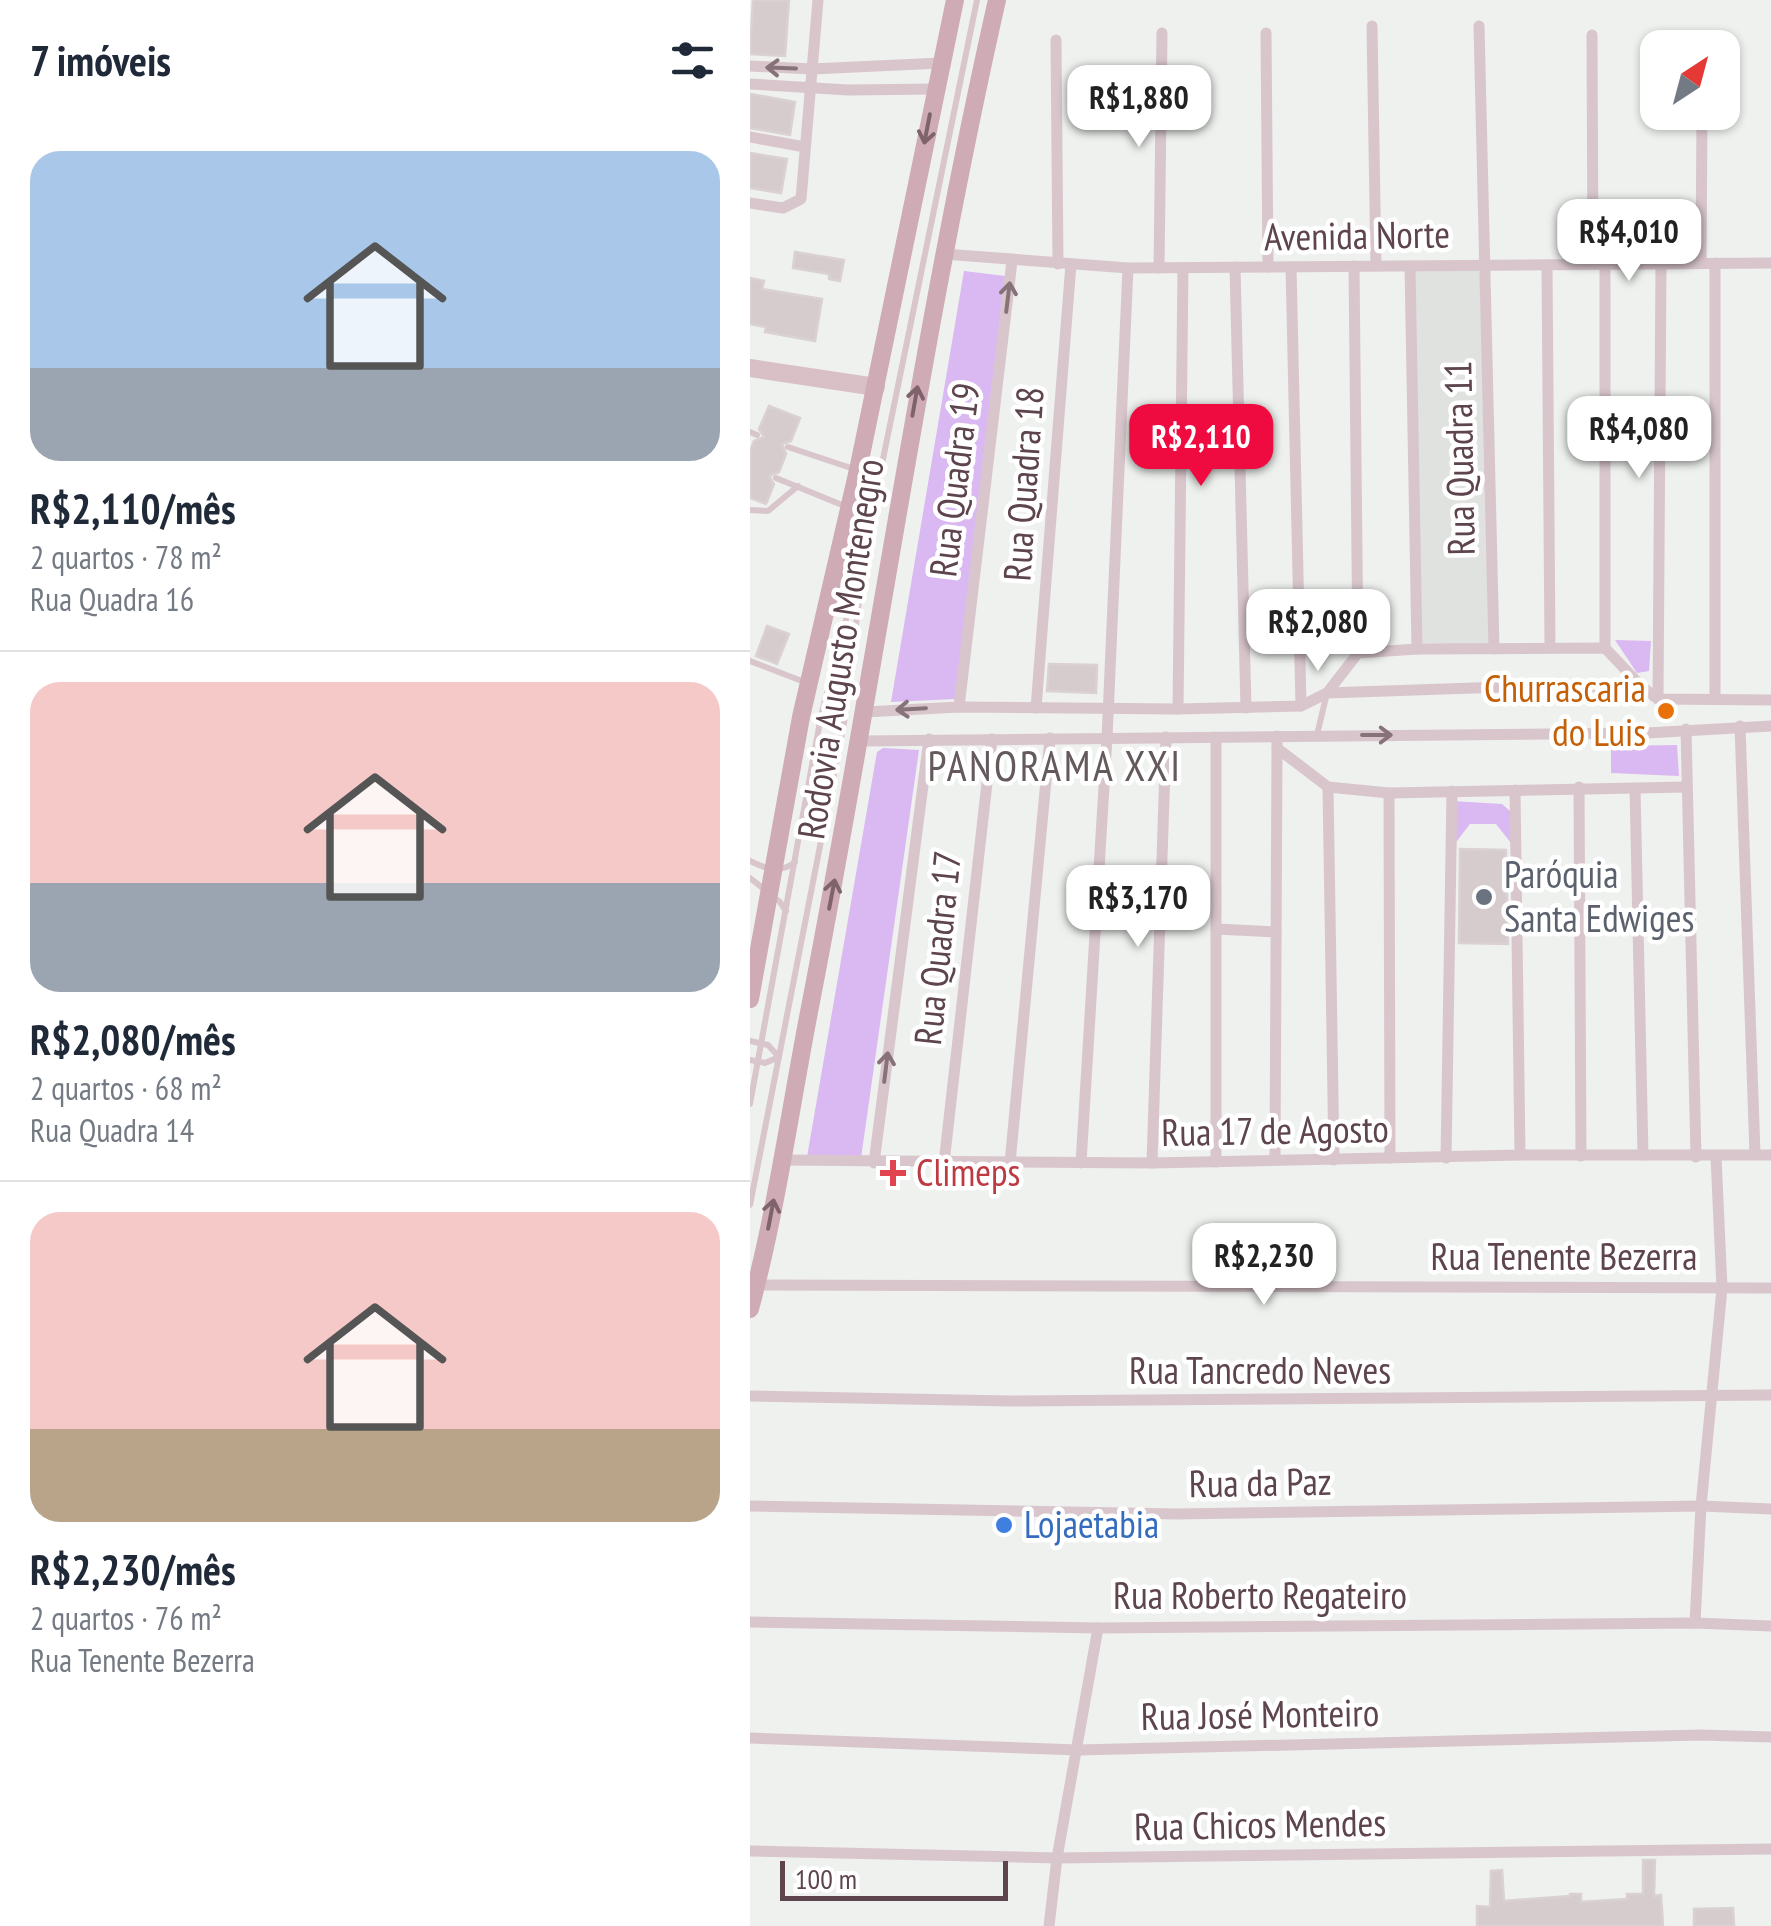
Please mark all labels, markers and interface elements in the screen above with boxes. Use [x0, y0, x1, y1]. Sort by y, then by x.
north arrow [1640, 30, 1740, 130]
map controls [1640, 30, 1740, 130]
text: 7 imóveis [30, 33, 171, 88]
icon: filters [665, 33, 720, 88]
one-way arrow [766, 58, 798, 77]
pin: R$1,880 [1047, 65, 1231, 150]
text: R$1,880 [1089, 76, 1189, 118]
one-way arrow [917, 113, 936, 145]
pin: R$4,010 [1537, 199, 1721, 284]
street label: Avenida Norte [1264, 208, 1450, 261]
text: R$4,010 [1579, 210, 1679, 252]
icon: home [285, 216, 465, 396]
one-way arrow [999, 281, 1018, 314]
street label: Rua Quadra 11 [1432, 360, 1485, 556]
street label: Rua Quadra 19 [917, 380, 990, 580]
street label: Rua Quadra 18 [991, 385, 1054, 583]
one-way arrow [906, 386, 925, 418]
pin: R$4,080 [1547, 396, 1731, 481]
pin: R$2,110 [1109, 404, 1293, 489]
text: R$4,080 [1589, 407, 1689, 449]
text: R$2,110 [1151, 415, 1251, 457]
street label: Rodovia Augusto Montenegro [785, 455, 894, 842]
text: R$2,110/mês [30, 481, 236, 536]
text: 2 quartos · 78 m² [30, 536, 222, 578]
text: Rua Quadra 16 [30, 578, 194, 620]
pin: R$2,080 [1226, 589, 1410, 674]
text: R$2,080 [1268, 600, 1368, 642]
place label: Churrascaria do Luis [1484, 663, 1646, 756]
one-way arrow [895, 700, 928, 719]
marker: Churrascaria do Luis [1655, 700, 1677, 722]
one-way arrow [1361, 726, 1393, 745]
district label: PANORAMA XXI [927, 738, 1183, 793]
icon: home [285, 747, 465, 927]
street label: Rua Quadra 17 [902, 848, 971, 1047]
place label: Paróquia Santa Edwiges [1504, 849, 1694, 942]
pin: R$3,170 [1046, 865, 1230, 950]
text: R$3,170 [1088, 876, 1188, 918]
one-way arrow [824, 879, 843, 911]
marker: Paróquia Santa Edwiges [1473, 886, 1495, 908]
text: R$2,080/mês [30, 1012, 236, 1067]
one-way arrow [878, 1051, 896, 1083]
text: 2 quartos · 68 m² [30, 1067, 222, 1109]
street label: Rua 17 de Agosto [1161, 1103, 1389, 1156]
text: Rua Quadra 14 [30, 1109, 194, 1151]
place label: Climeps [916, 1147, 1020, 1196]
marker: Climeps [880, 1160, 906, 1186]
one-way arrow [762, 1198, 781, 1230]
pin: R$2,230 [1172, 1223, 1356, 1308]
street label: Rua Tenente Bezerra [1431, 1231, 1697, 1280]
text: R$2,230 [1214, 1234, 1314, 1276]
icon: home [285, 1277, 465, 1457]
street label: Rua Tancredo Neves [1129, 1345, 1391, 1394]
street label: Rua da Paz [1188, 1456, 1332, 1507]
place label: Lojaetabia [1024, 1499, 1159, 1548]
marker: Lojaetabia [993, 1514, 1015, 1536]
text: R$2,230/mês [30, 1542, 236, 1597]
street label: Rua Roberto Regateiro [1113, 1570, 1407, 1619]
text: 2 quartos · 76 m² [30, 1597, 222, 1639]
text: Rua Tenente Bezerra [30, 1639, 255, 1681]
street label: Rua José Monteiro [1140, 1687, 1380, 1740]
street label: Rua Chicos Mendes [1133, 1797, 1386, 1850]
scale bar [780, 1856, 1008, 1900]
text: 100 m [795, 1860, 857, 1897]

